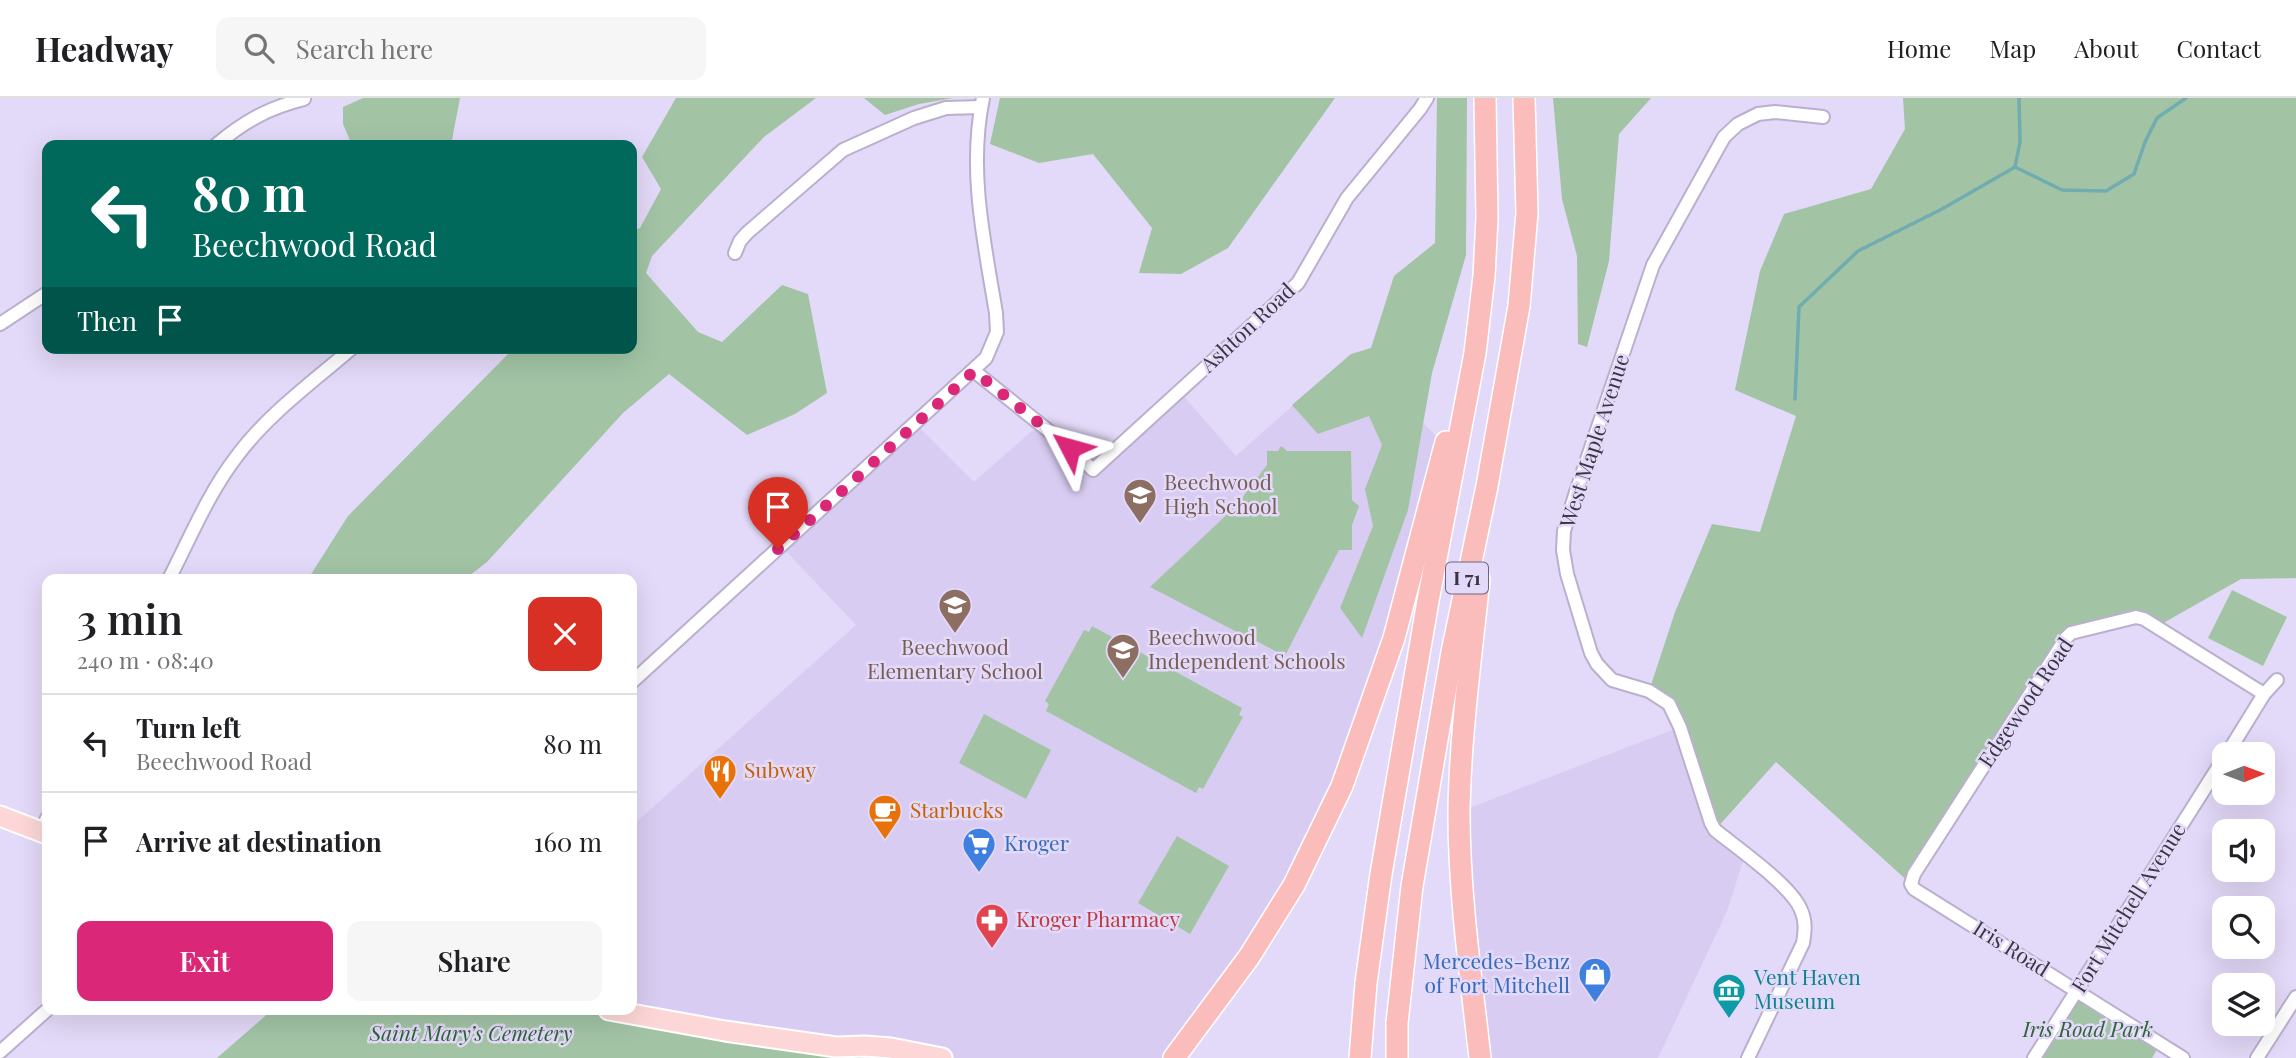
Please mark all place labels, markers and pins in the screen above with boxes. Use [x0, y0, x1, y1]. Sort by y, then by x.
place label: Beechwood High School [1164, 467, 1277, 519]
school or university icon: Beechwood High School [1121, 476, 1159, 525]
pin [748, 477, 808, 549]
school or university icon: Beechwood Elementary School [936, 586, 974, 635]
place label: Beechwood Independent Schools [1148, 622, 1346, 674]
school or university icon: Beechwood Independent Schools [1104, 631, 1142, 680]
place label: Beechwood Elementary School [867, 632, 1043, 684]
restaurant icon: Subway [701, 752, 739, 801]
place label: Subway [744, 755, 817, 783]
cafe icon: Starbucks [866, 792, 904, 841]
place label: Starbucks [910, 795, 1003, 823]
supermarket icon: Kroger [960, 825, 998, 874]
place label: Kroger [1004, 828, 1070, 856]
pharmacy icon: Kroger Pharmacy [973, 901, 1011, 950]
place label: Kroger Pharmacy [1016, 904, 1180, 932]
place label: Mercedes-Benz of Fort Mitchell [1423, 946, 1570, 998]
shop icon: Mercedes-Benz of Fort Mitchell [1576, 955, 1614, 1004]
place label: Vent Haven Museum [1753, 962, 1861, 1014]
museum icon: Vent Haven Museum [1710, 971, 1748, 1020]

